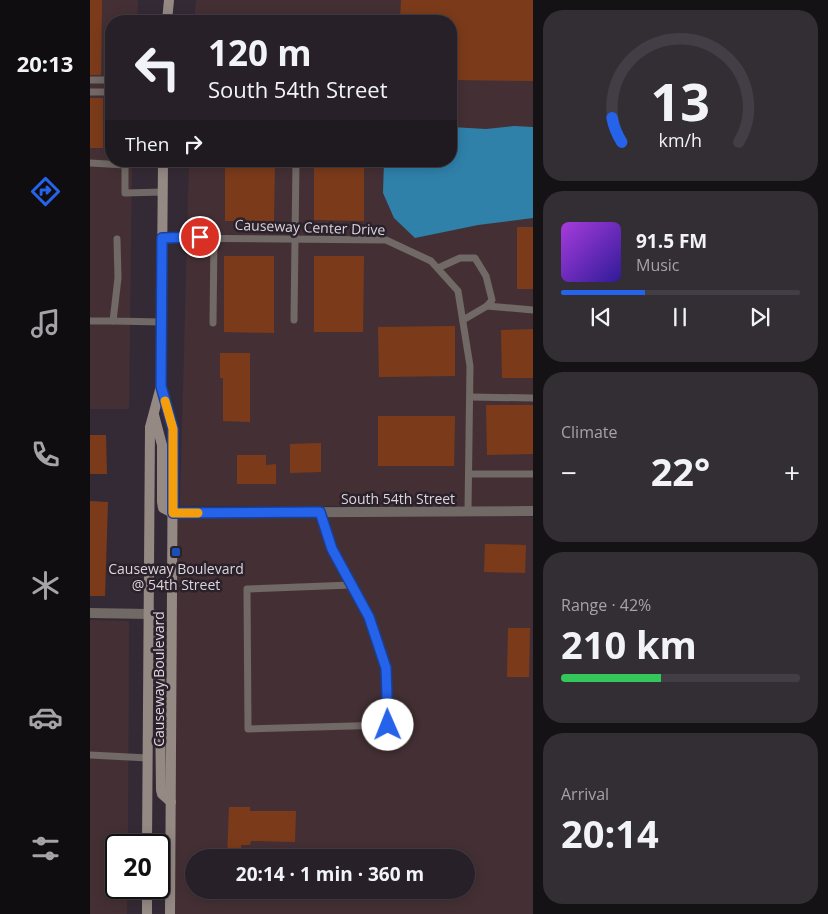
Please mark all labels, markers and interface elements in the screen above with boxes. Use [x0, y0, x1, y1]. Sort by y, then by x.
text: 120 m [208, 29, 312, 76]
icon: left [125, 35, 190, 100]
text: 20:13 [17, 48, 73, 78]
text: 13 [651, 65, 710, 136]
text: South 54th Street [208, 74, 388, 104]
text: km/h [659, 128, 702, 152]
icon: right [179, 130, 207, 158]
text: Then [125, 131, 169, 157]
icon: directions [28, 174, 63, 209]
street label: Causeway Center Drive [234, 215, 386, 239]
pin [179, 216, 221, 258]
icon: arrive [186, 223, 214, 251]
text: 91.5 FM [636, 228, 707, 254]
text: Music [636, 254, 680, 276]
icon: previous [587, 303, 615, 331]
icon: pause [666, 303, 694, 331]
icon: next [746, 303, 774, 331]
icon: music [28, 306, 63, 341]
text: Climate [561, 421, 618, 443]
icon: phone [28, 437, 63, 472]
text: 22° [651, 445, 710, 497]
text: − [561, 453, 577, 491]
text: + [784, 453, 800, 491]
street label: South 54th Street [341, 489, 455, 508]
marker: Causeway Boulevard @ 54th Street [170, 546, 182, 558]
place label: Causeway Boulevard @ 54th Street [108, 559, 244, 594]
icon: climate [28, 568, 63, 603]
text: Range · 42% [561, 594, 651, 616]
street label: Causeway Boulevard [149, 611, 168, 747]
text: 210 km [561, 618, 697, 670]
position arrow [361, 698, 413, 750]
icon: car [28, 700, 63, 735]
text: Arrival [561, 783, 609, 805]
text: 20:14 [561, 807, 659, 859]
icon: filters [28, 831, 63, 866]
speed limit sign: 20 [105, 834, 170, 899]
text: 20:14 · 1 min · 360 m [236, 861, 424, 887]

